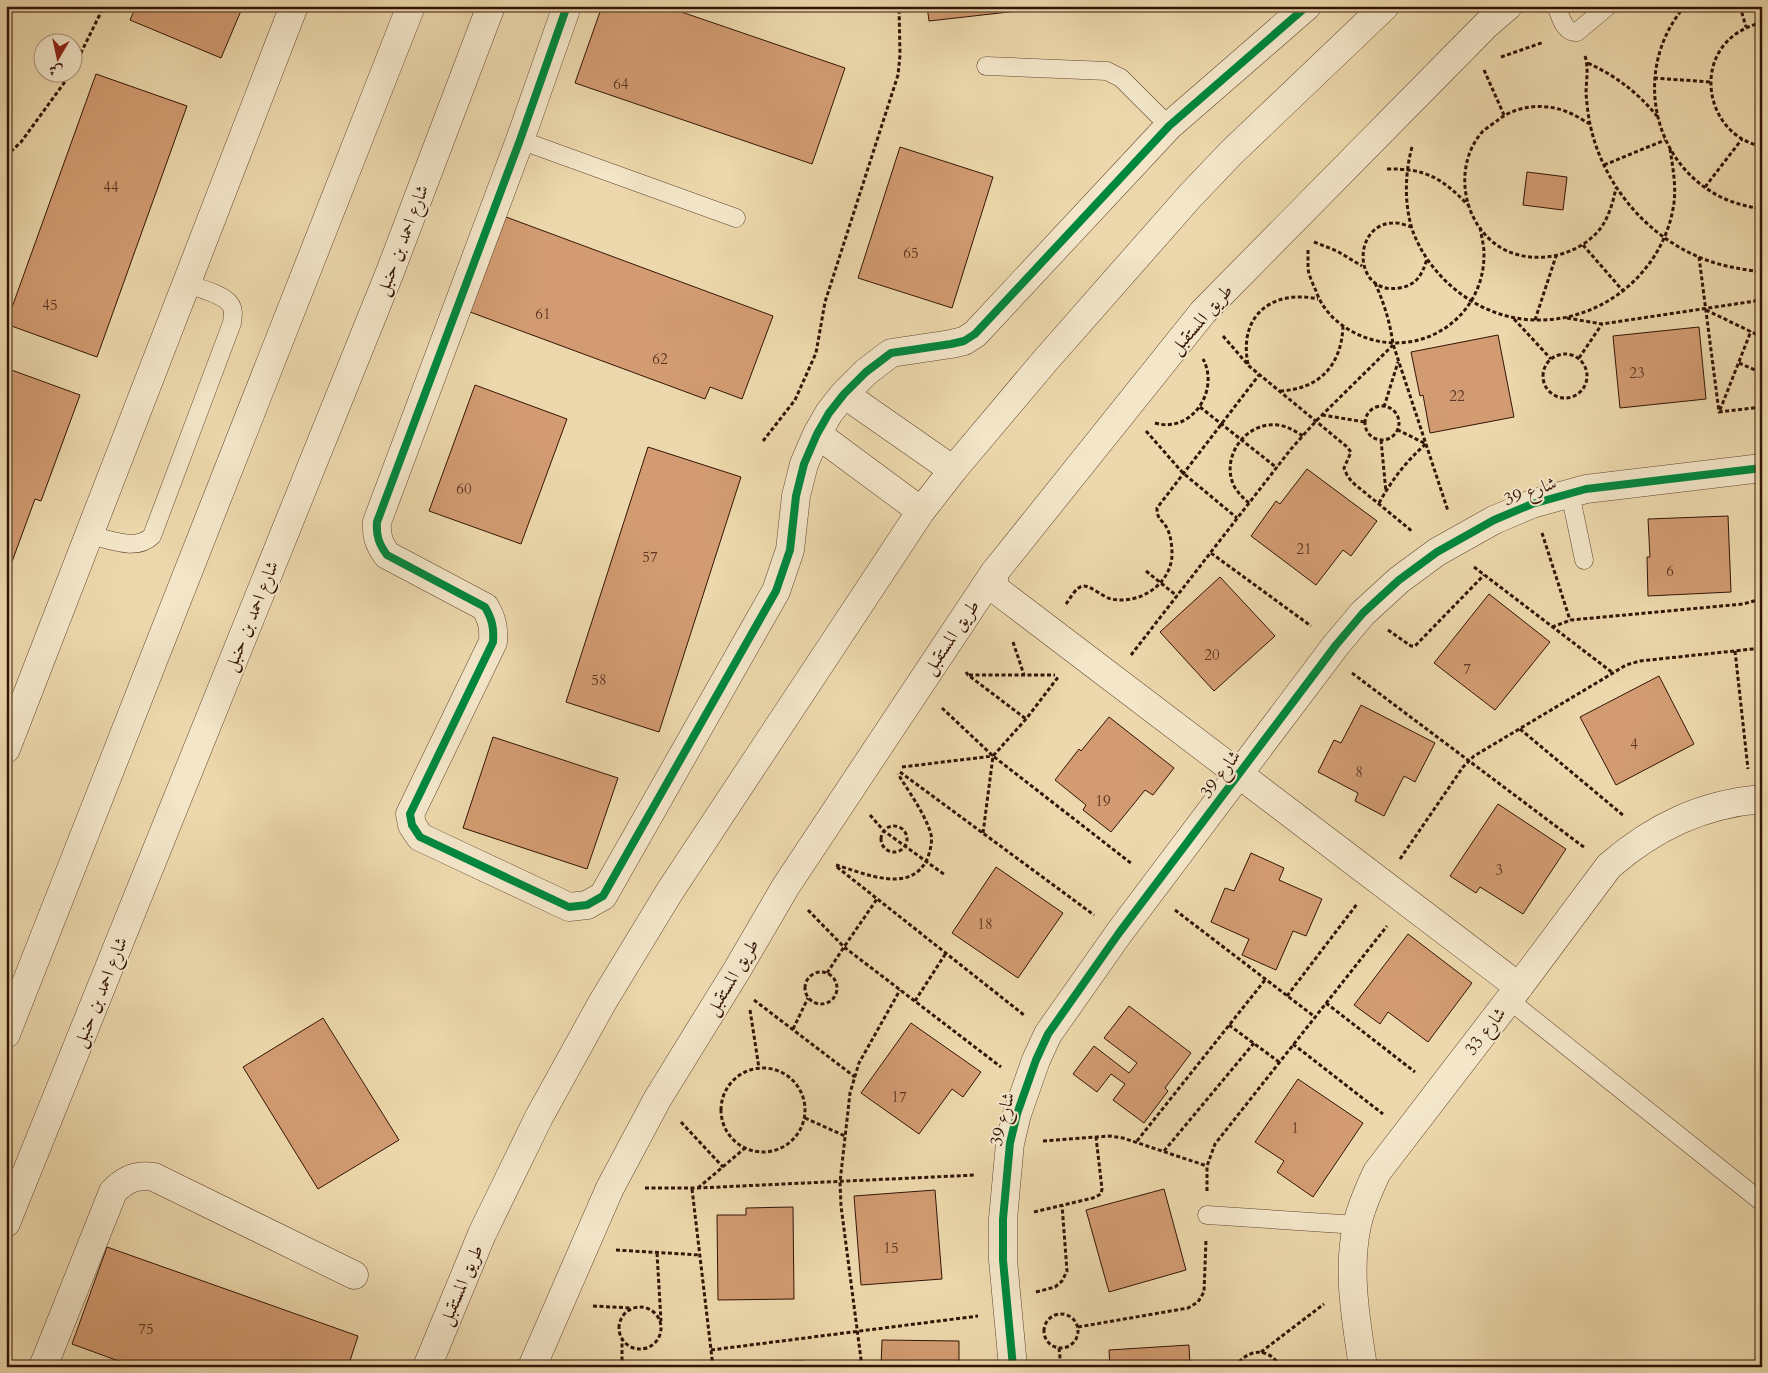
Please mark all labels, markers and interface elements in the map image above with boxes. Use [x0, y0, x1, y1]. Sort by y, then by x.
north arrow [32, 32, 82, 82]
text: ش [48, 60, 64, 81]
house number: 64 [613, 74, 629, 94]
house number: 44 [103, 177, 119, 197]
street label: شارع احمد بن حنبل [370, 181, 437, 300]
house number: 65 [903, 243, 919, 263]
street label: طريق المستقبل [1164, 279, 1239, 360]
house number: 45 [42, 295, 58, 315]
house number: 61 [535, 304, 551, 324]
house number: 62 [652, 349, 668, 369]
house number: 23 [1629, 363, 1645, 383]
house number: 22 [1449, 386, 1465, 406]
street label: شارع 39 [1500, 471, 1561, 514]
house number: 60 [456, 479, 472, 499]
house number: 21 [1296, 539, 1312, 559]
house number: 57 [642, 547, 658, 567]
street label: شارع احمد بن حنبل [218, 557, 287, 676]
house number: 6 [1666, 561, 1674, 581]
street label: طريق المستقبل [917, 595, 986, 680]
house number: 20 [1204, 645, 1220, 665]
house number: 7 [1463, 659, 1471, 679]
house number: 58 [591, 670, 607, 690]
house number: 4 [1630, 734, 1638, 754]
street label: شارع 39 [1194, 745, 1248, 805]
house number: 8 [1355, 762, 1363, 782]
house number: 19 [1095, 791, 1111, 811]
house number: 3 [1495, 860, 1503, 880]
house number: 18 [977, 914, 993, 934]
street label: شارع احمد بن حنبل [67, 933, 136, 1052]
street label: طريق المستقبل [700, 934, 765, 1020]
street label: شارع 33 [1459, 1002, 1514, 1062]
house number: 17 [891, 1087, 907, 1107]
street label: شارع 39 [984, 1090, 1023, 1149]
house number: 1 [1291, 1118, 1299, 1138]
house number: 15 [883, 1238, 899, 1258]
street label: طريق المستقبل [433, 1241, 490, 1329]
house number: 75 [138, 1319, 154, 1339]

